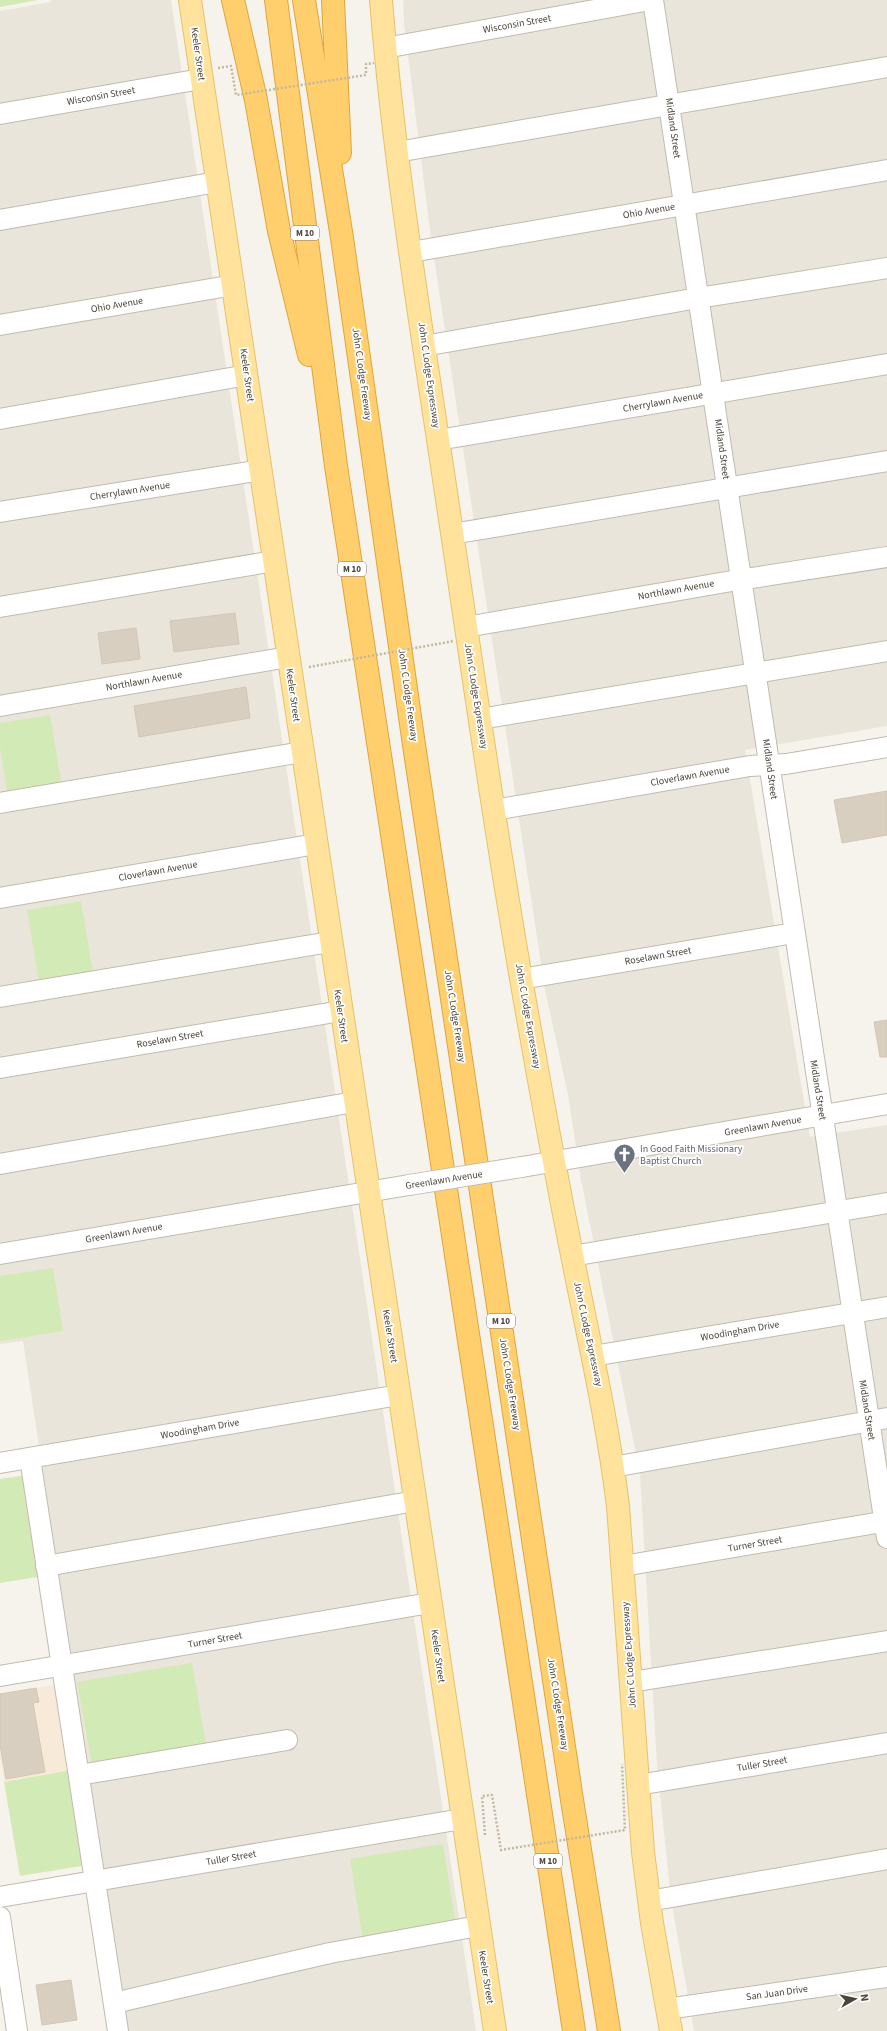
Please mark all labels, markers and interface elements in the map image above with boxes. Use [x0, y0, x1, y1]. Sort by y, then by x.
street label: Wisconsin Street [482, 11, 553, 37]
street label: Keeler Street [187, 26, 209, 82]
street label: Wisconsin Street [66, 83, 137, 109]
street label: Midland Street [662, 97, 684, 160]
street label: Ohio Avenue [622, 200, 676, 222]
road number: M 10 [291, 226, 319, 240]
street label: Ohio Avenue [90, 294, 144, 316]
street label: John C Lodge Expressway [415, 321, 443, 429]
street label: John C Lodge Freeway [349, 327, 375, 421]
street label: Keeler Street [236, 347, 258, 403]
street label: Cherrylawn Avenue [622, 388, 704, 416]
street label: Midland Street [711, 418, 733, 481]
street label: Cherrylawn Avenue [89, 478, 171, 504]
road number: M 10 [338, 562, 366, 576]
street label: Northlawn Avenue [637, 576, 715, 604]
street label: John C Lodge Expressway [461, 642, 491, 750]
street label: John C Lodge Freeway [395, 648, 421, 742]
street label: Northlawn Avenue [105, 667, 183, 695]
street label: Keeler Street [282, 667, 304, 723]
street label: Midland Street [759, 738, 781, 801]
street label: Cloverlawn Avenue [649, 762, 731, 790]
street label: Cloverlawn Avenue [117, 857, 199, 885]
street label: Roselawn Street [624, 943, 693, 969]
street label: John C Lodge Expressway [512, 962, 544, 1070]
street label: John C Lodge Freeway [441, 969, 469, 1063]
street label: Keeler Street [330, 988, 352, 1044]
street label: Roselawn Street [136, 1026, 205, 1052]
street label: Midland Street [806, 1059, 830, 1122]
street label: Greenlawn Avenue [723, 1112, 803, 1140]
church icon: In Good Faith Missionary Baptist Church [612, 1142, 638, 1175]
place label: In Good Faith Missionary Baptist Church [640, 1142, 743, 1168]
street label: Greenlawn Avenue [404, 1167, 484, 1193]
street label: Greenlawn Avenue [84, 1219, 164, 1247]
street label: John C Lodge Expressway [570, 1280, 606, 1388]
street label: Keeler Street [379, 1308, 401, 1364]
road number: M 10 [487, 1314, 515, 1328]
street label: Woodingham Drive [700, 1317, 780, 1345]
street label: John C Lodge Freeway [496, 1337, 524, 1431]
street label: Midland Street [855, 1379, 879, 1442]
street label: Woodingham Drive [160, 1415, 240, 1443]
street label: Turner Street [727, 1532, 784, 1556]
street label: John C Lodge Expressway [618, 1601, 640, 1709]
street label: Turner Street [187, 1628, 244, 1652]
street label: Keeler Street [427, 1628, 449, 1684]
street label: John C Lodge Freeway [544, 1657, 572, 1751]
street label: Tuller Street [736, 1753, 789, 1775]
street label: Tuller Street [205, 1847, 258, 1869]
road number: M 10 [534, 1854, 562, 1868]
street label: Keeler Street [475, 1949, 497, 2005]
north arrow [835, 1979, 875, 2019]
street label: San Juan Drive [745, 1982, 809, 2004]
text: N [856, 1993, 872, 2002]

